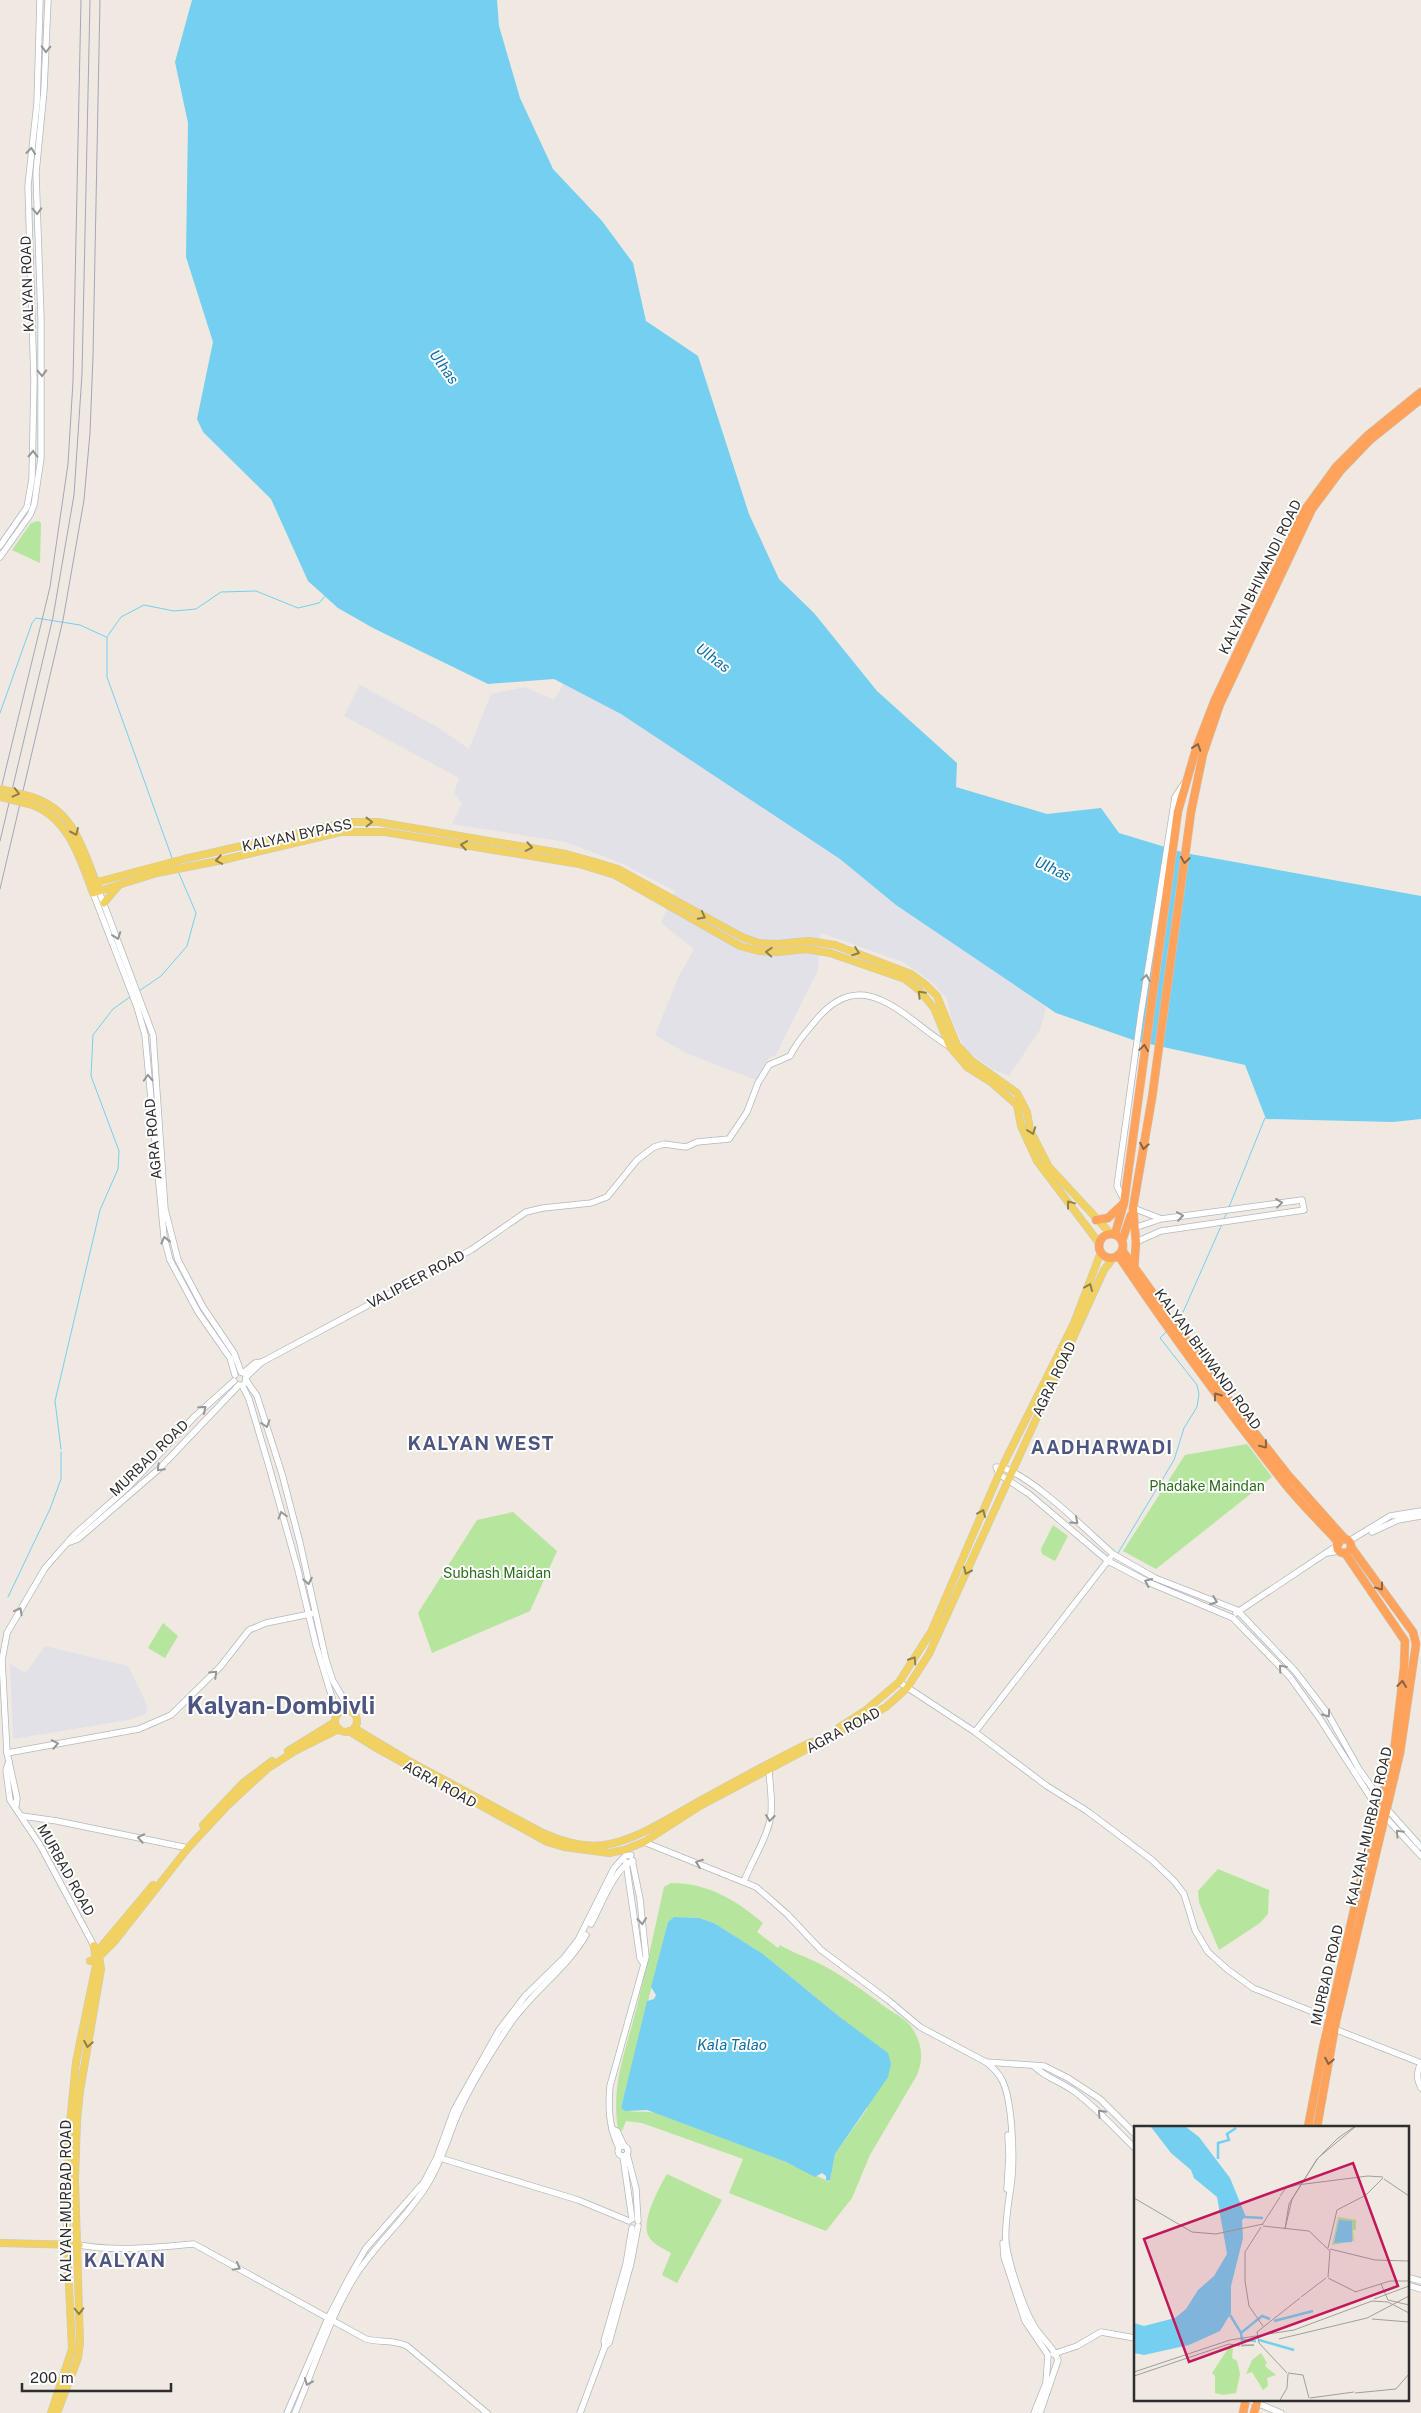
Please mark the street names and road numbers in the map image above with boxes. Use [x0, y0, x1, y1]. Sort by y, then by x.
street label: KALYAN ROAD [17, 235, 37, 333]
street label: KALYAN BHIWANDI ROAD [1216, 497, 1304, 657]
street label: KALYAN BYPASS [241, 816, 353, 854]
street label: AGRA ROAD [141, 1098, 165, 1180]
street label: VALIPEER ROAD [365, 1247, 467, 1311]
street label: KALYAN BHIWANDI ROAD [1152, 1286, 1264, 1432]
street label: AGRA ROAD [1029, 1339, 1079, 1419]
street label: MURBAD ROAD [106, 1417, 192, 1499]
street label: AGRA ROAD [803, 1704, 883, 1756]
street label: KALYAN-MURBAD ROAD [1343, 1745, 1395, 1907]
street label: AGRA ROAD [401, 1757, 479, 1811]
street label: MURBAD ROAD [34, 1821, 98, 1919]
street label: MURBAD ROAD [1308, 1923, 1346, 2027]
street label: KALYAN-MURBAD ROAD [58, 2120, 74, 2282]

